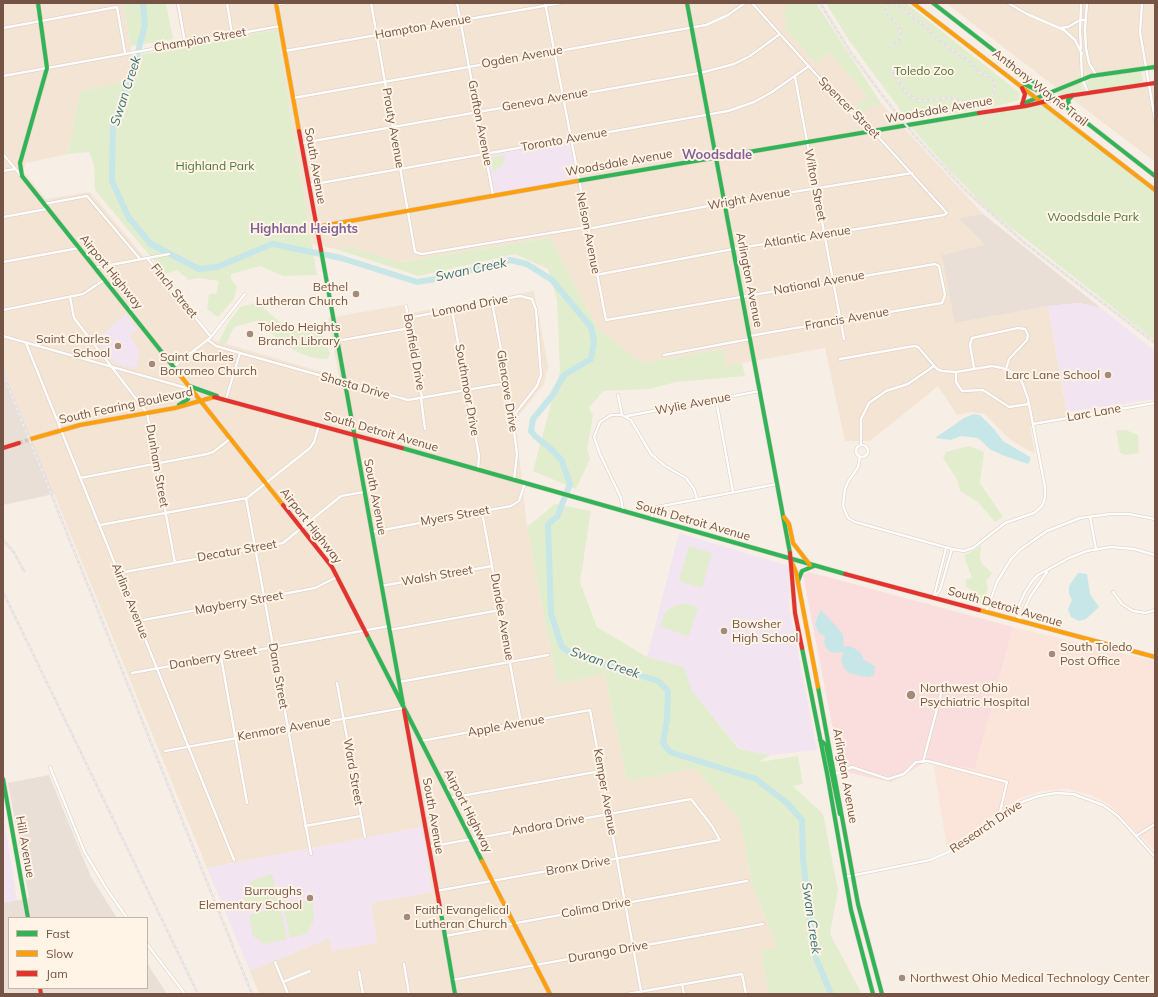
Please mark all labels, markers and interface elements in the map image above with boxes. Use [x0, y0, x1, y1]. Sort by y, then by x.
street label: Hampton Avenue [374, 11, 472, 43]
street label: Champion Street [153, 25, 247, 55]
street label: Ogden Avenue [480, 43, 564, 71]
street label: Anthony Wayne Trail [990, 46, 1090, 130]
water label: Swan Creek [107, 54, 145, 128]
park label: Toledo Zoo [894, 64, 954, 78]
street label: Spencer Street [815, 74, 883, 142]
street label: Grafton Avenue [465, 79, 495, 167]
street label: Geneva Avenue [501, 85, 589, 115]
street label: Prouty Avenue [379, 87, 407, 169]
street label: Woodsdale Avenue [884, 94, 994, 126]
street label: Toronto Avenue [520, 125, 608, 155]
street label: South Avenue [301, 127, 329, 205]
street label: Woodsdale Avenue [564, 147, 674, 179]
district label: Woodsdale [682, 147, 752, 163]
street label: Wilton Street [801, 148, 829, 222]
park label: Highland Park [176, 159, 254, 173]
street label: Wright Avenue [707, 185, 791, 213]
street label: Nelson Avenue [573, 191, 603, 275]
park label: Woodsdale Park [1047, 210, 1139, 224]
district label: Highland Heights [250, 221, 358, 237]
street label: Atlantic Avenue [762, 223, 852, 251]
street label: Arlington Avenue [733, 231, 765, 329]
street label: Airport Highway [76, 232, 146, 312]
water label: Swan Creek [434, 255, 508, 285]
street label: Finch Street [148, 261, 200, 321]
street label: National Avenue [772, 268, 866, 298]
place label: Bethel Lutheran Church [256, 280, 348, 308]
marker: Bethel Lutheran Church [351, 289, 361, 299]
street label: Lomond Drive [431, 292, 509, 320]
street label: Francis Avenue [804, 305, 890, 333]
street label: Bonfield Drive [400, 313, 428, 391]
place label: Toledo Heights Branch Library [258, 320, 341, 348]
marker: Toledo Heights Branch Library [245, 329, 255, 339]
place label: Saint Charles School [36, 332, 110, 360]
marker: Saint Charles School [113, 341, 123, 351]
street label: Southmoor Drive [452, 343, 482, 437]
street label: Glencove Drive [493, 349, 521, 433]
place label: Saint Charles Borromeo Church [160, 350, 257, 378]
marker: Saint Charles Borromeo Church [147, 359, 157, 369]
place label: Larc Lane School [1005, 368, 1100, 382]
street label: Shasta Drive [319, 369, 391, 403]
marker: Larc Lane School [1103, 370, 1113, 380]
street label: South Fearing Boulevard [58, 385, 194, 427]
street label: Wylie Avenue [654, 390, 732, 418]
street label: Larc Lane [1066, 401, 1122, 425]
street label: South Detroit Avenue [322, 409, 440, 455]
street label: Dunham Street [143, 423, 171, 509]
street label: South Avenue [361, 458, 389, 536]
street label: Airport Highway [277, 485, 345, 567]
street label: South Detroit Avenue [634, 498, 752, 544]
street label: Myers Street [419, 503, 491, 529]
street label: Decatur Street [196, 537, 278, 565]
street label: Airline Avenue [108, 561, 152, 641]
street label: Walsh Street [400, 563, 474, 589]
street label: Dundee Avenue [487, 572, 517, 662]
street label: South Detroit Avenue [946, 584, 1064, 630]
street label: Mayberry Street [194, 588, 284, 618]
place label: Bowsher High School [732, 617, 798, 645]
marker: Bowsher High School [719, 626, 729, 636]
place label: South Toledo Post Office [1060, 640, 1132, 668]
street label: Dana Street [265, 642, 291, 710]
street label: Danberry Street [168, 643, 258, 673]
water label: Swan Creek [568, 644, 642, 682]
marker: South Toledo Post Office [1047, 649, 1057, 659]
place label: Northwest Ohio Psychiatric Hospital [920, 681, 1030, 709]
marker: Northwest Ohio Psychiatric Hospital [905, 689, 917, 701]
street label: Apple Avenue [467, 712, 545, 740]
street label: Kenmore Avenue [236, 714, 332, 744]
street label: Arlington Avenue [830, 727, 860, 825]
street label: Ward Street [340, 737, 366, 807]
street label: Kemper Avenue [590, 748, 620, 836]
street label: Airport Highway [441, 767, 495, 855]
street label: South Avenue [419, 777, 447, 855]
street label: Research Drive [947, 798, 1025, 856]
street label: Andora Drive [511, 812, 585, 838]
street label: Hill Avenue [12, 815, 38, 879]
street label: Bronx Drive [545, 853, 611, 879]
water label: Swan Creek [798, 881, 824, 955]
place label: Burroughs Elementary School [199, 884, 302, 912]
marker: Burroughs Elementary School [305, 893, 315, 903]
street label: Colima Drive [560, 895, 632, 921]
place label: Faith Evangelical Lutheran Church [415, 903, 509, 931]
marker: Faith Evangelical Lutheran Church [402, 912, 412, 922]
legend [8, 917, 148, 989]
text: Fast [46, 926, 70, 941]
street label: Durango Drive [567, 938, 649, 966]
text: Slow [46, 946, 74, 961]
text: Jam [46, 966, 68, 981]
place label: Northwest Ohio Medical Technology Center [910, 971, 1149, 985]
marker: Northwest Ohio Medical Technology Center [897, 973, 907, 983]

